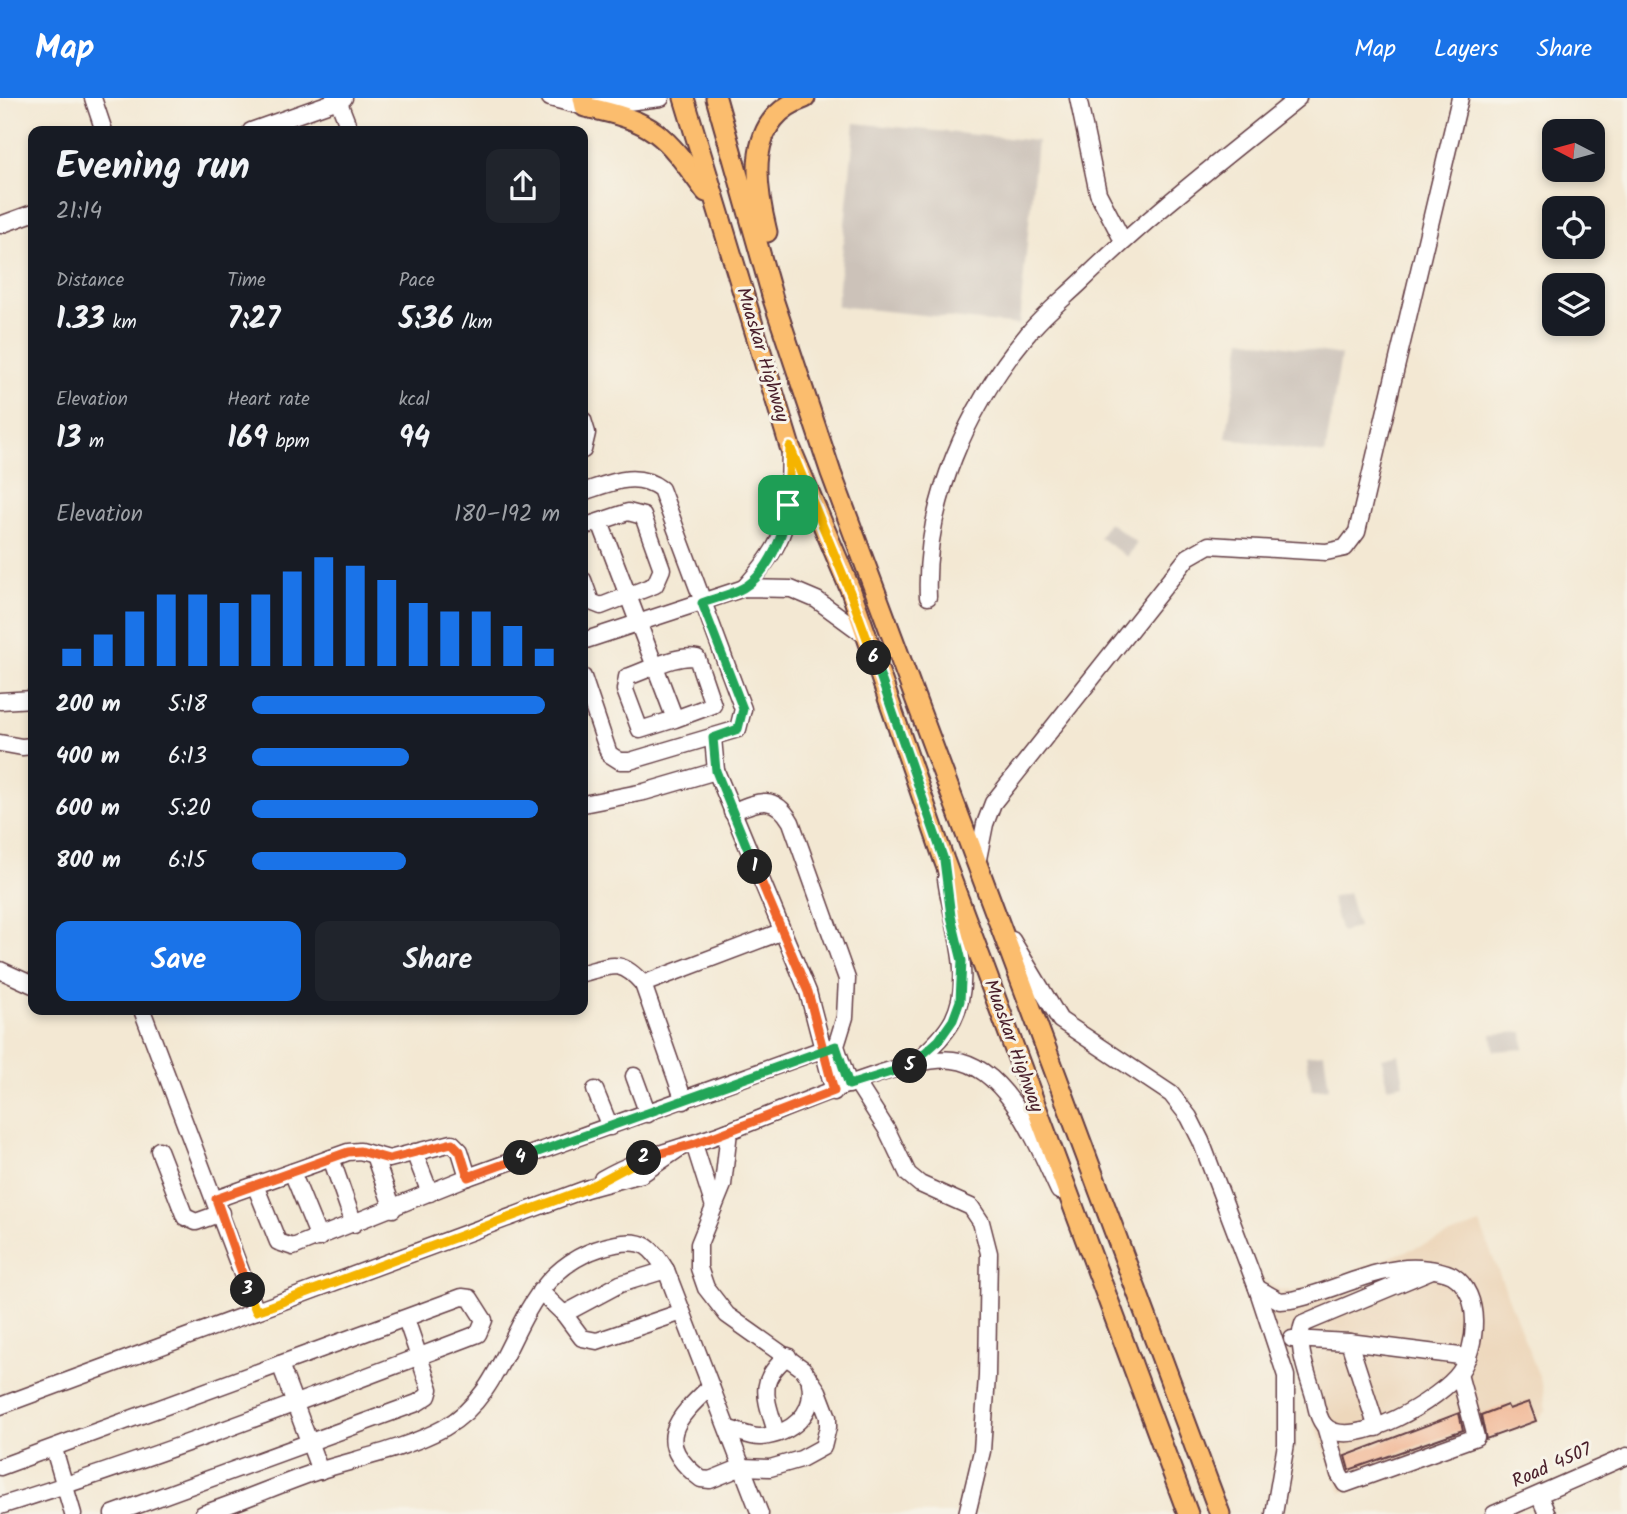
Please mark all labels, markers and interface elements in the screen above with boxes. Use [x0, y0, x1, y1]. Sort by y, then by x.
text: Map [35, 23, 95, 76]
text: Map [1354, 30, 1396, 69]
text: Layers [1434, 30, 1498, 69]
text: Share [1536, 30, 1592, 69]
north arrow [1542, 119, 1605, 182]
map controls [1542, 119, 1605, 336]
text: Evening run [56, 138, 250, 198]
button: share [486, 149, 560, 223]
text: 21:14 [56, 194, 102, 230]
button: locate [1542, 196, 1605, 259]
text: Distance [56, 266, 124, 296]
text: Time [227, 266, 266, 296]
text: Pace [399, 266, 435, 296]
button: layers [1542, 273, 1605, 336]
street label: Muaskar Highway [727, 284, 797, 427]
text: 1.33 [56, 296, 105, 344]
text: 7:27 [227, 296, 281, 344]
text: 5:36 [399, 296, 454, 344]
text: km [105, 308, 137, 338]
text: /km [454, 308, 492, 338]
text: Elevation [56, 385, 128, 415]
text: Heart rate [227, 385, 310, 415]
text: kcal [399, 385, 430, 415]
text: 13 [56, 415, 81, 463]
text: 169 [227, 415, 268, 463]
text: 94 [399, 415, 430, 463]
text: m [81, 427, 104, 457]
text: bpm [268, 427, 310, 457]
pin [758, 475, 818, 535]
icon: arrive [769, 486, 807, 524]
text: Elevation [56, 497, 143, 533]
text: 180–192 m [454, 497, 560, 533]
pin: 6 [856, 640, 892, 676]
text: 6 [868, 642, 879, 672]
text: 200 m [56, 687, 121, 723]
text: 5:18 [168, 687, 207, 723]
text: 400 m [56, 739, 120, 775]
text: 6:13 [168, 739, 207, 775]
text: 600 m [56, 791, 120, 827]
text: 5:20 [168, 791, 211, 827]
text: 800 m [56, 843, 121, 879]
text: 6:15 [168, 843, 206, 879]
pin: 1 [738, 850, 772, 884]
text: 1 [752, 851, 757, 881]
button: Save [56, 921, 301, 1001]
button: Share [315, 921, 560, 1001]
street label: Muaskar Highway [975, 975, 1051, 1118]
pin: 5 [892, 1048, 928, 1084]
text: 5 [905, 1050, 914, 1080]
pin: 4 [504, 1140, 538, 1176]
pin: 2 [626, 1140, 662, 1176]
text: 4 [515, 1142, 526, 1172]
text: 2 [638, 1142, 649, 1172]
pin: 3 [230, 1272, 266, 1308]
text: 3 [242, 1274, 253, 1304]
street label: Road 4507 [1507, 1435, 1598, 1497]

